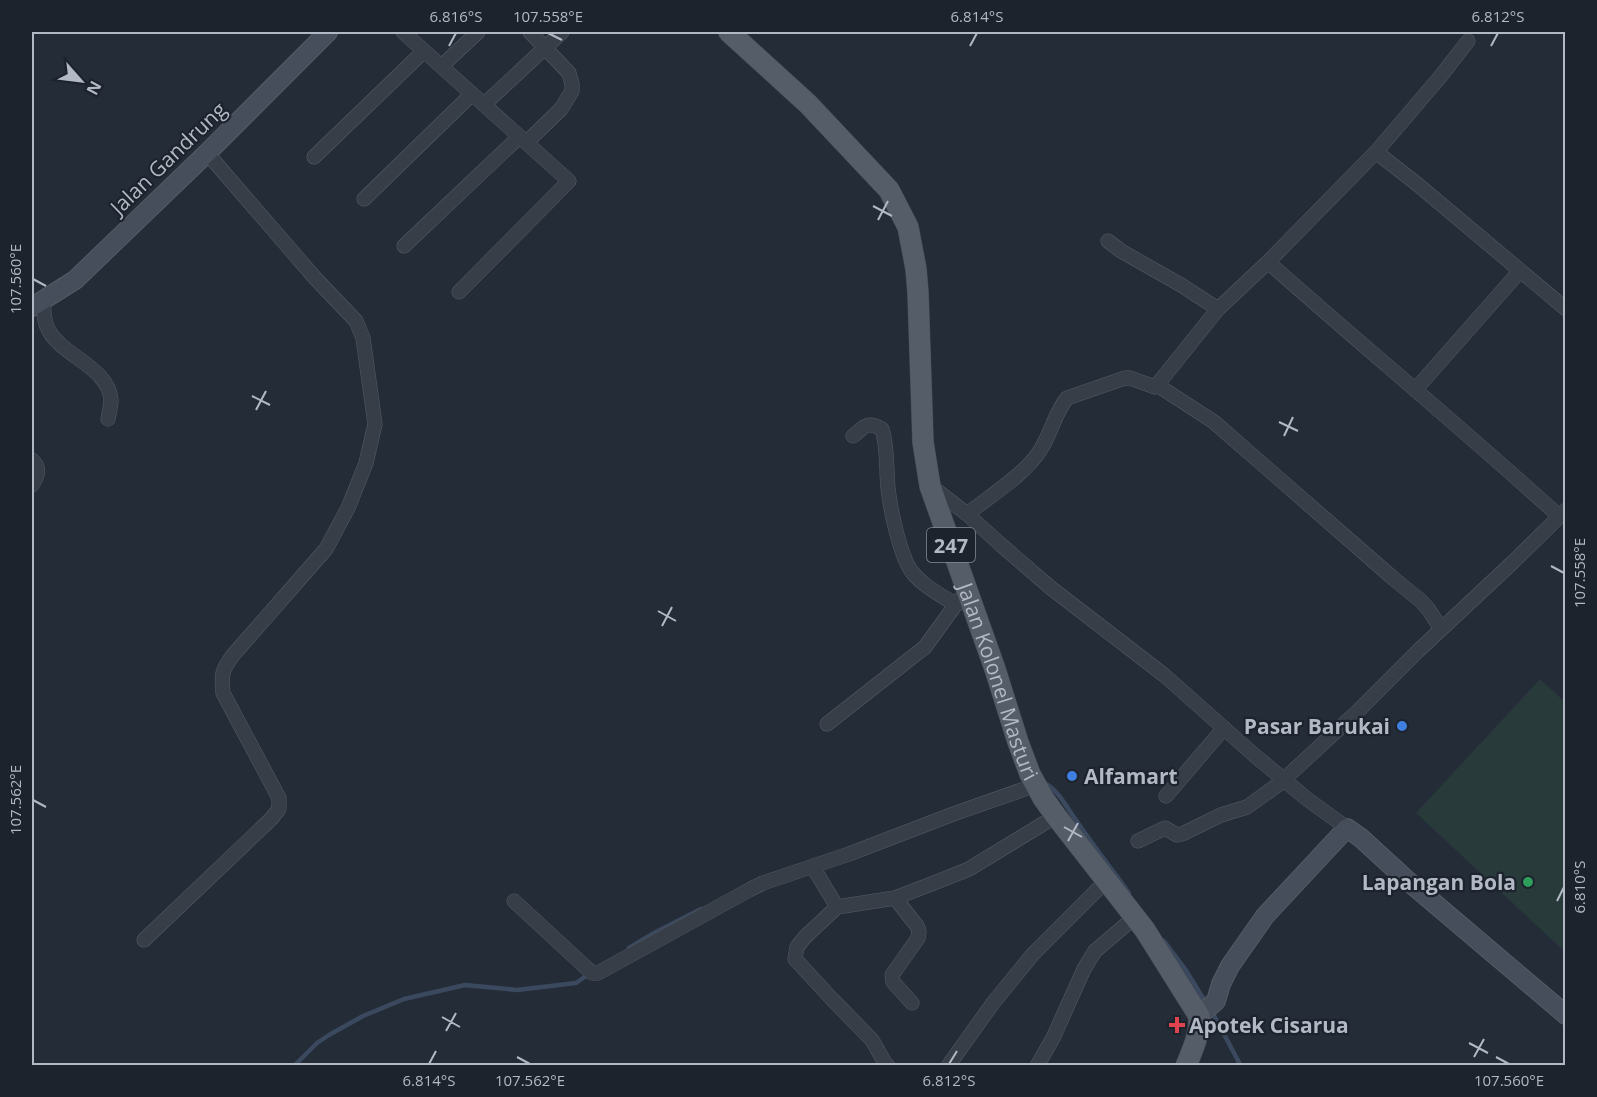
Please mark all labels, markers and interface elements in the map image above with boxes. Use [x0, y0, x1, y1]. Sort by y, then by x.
text: 6.816°S [430, 6, 482, 26]
text: 107.558°E [513, 6, 583, 26]
text: 6.814°S [951, 6, 1003, 26]
text: 6.812°S [1472, 6, 1524, 26]
north arrow [51, 51, 111, 111]
text: N [81, 77, 107, 99]
street label: Jalan Gandrung [103, 95, 232, 222]
text: 107.560°E [5, 244, 25, 314]
road number: 247 [927, 528, 975, 562]
text: 107.558°E [1569, 538, 1589, 608]
street label: Jalan Kolonel Masturi [951, 577, 1045, 785]
place label: Pasar Barukai [1244, 712, 1390, 740]
marker: Pasar Barukai [1395, 719, 1409, 733]
place label: Alfamart [1084, 762, 1178, 790]
text: 107.562°E [5, 765, 25, 835]
marker: Alfamart [1065, 769, 1079, 783]
text: 6.810°S [1569, 861, 1589, 913]
place label: Lapangan Bola [1362, 868, 1516, 896]
marker: Lapangan Bola [1521, 875, 1535, 889]
place label: Apotek Cisarua [1189, 1011, 1349, 1039]
marker: Apotek Cisarua [1170, 1018, 1184, 1032]
text: 6.814°S [403, 1070, 455, 1090]
text: 107.562°E [495, 1070, 565, 1090]
text: 6.812°S [923, 1070, 975, 1090]
text: 107.560°E [1474, 1070, 1544, 1090]

